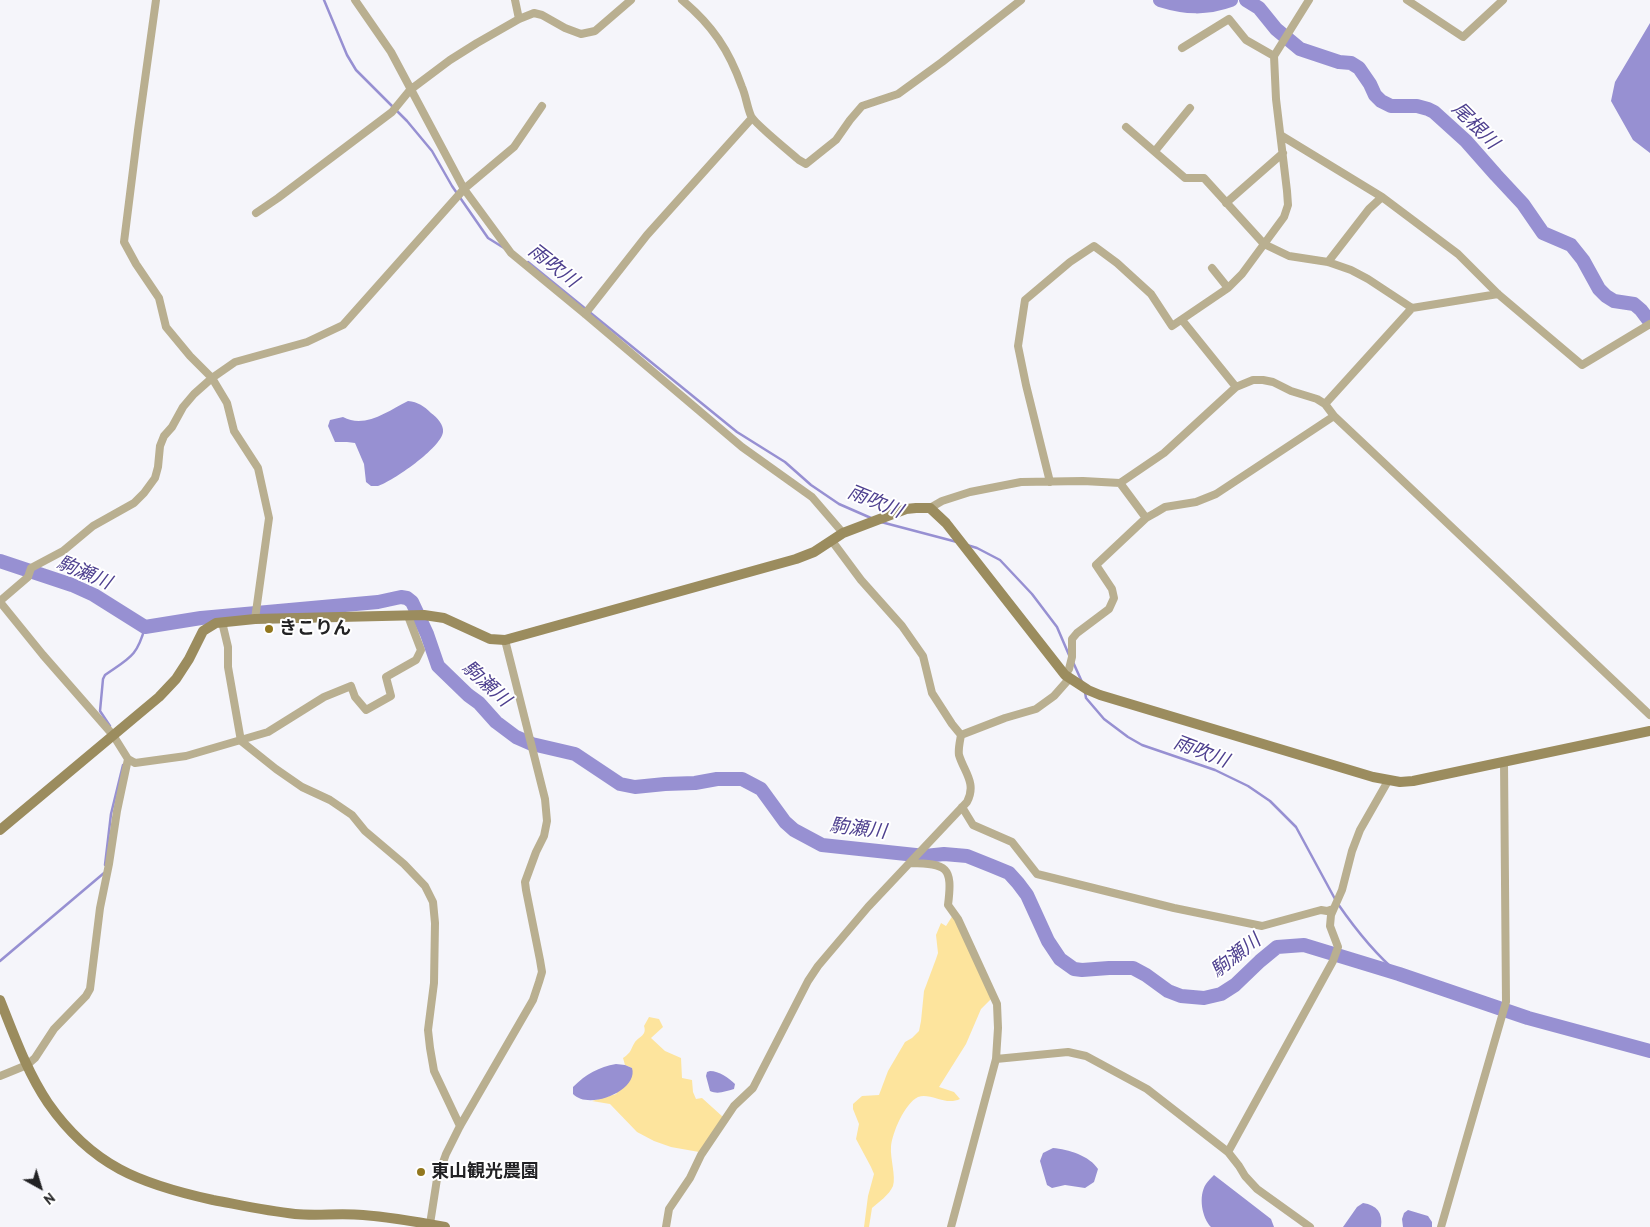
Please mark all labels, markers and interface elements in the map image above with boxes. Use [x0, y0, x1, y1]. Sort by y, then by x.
water label: 尾根川 [1447, 98, 1503, 154]
water label: 雨吹川 [524, 239, 582, 293]
water label: 雨吹川 [844, 481, 906, 523]
water label: 駒瀬川 [53, 551, 115, 595]
place label: きこりん [279, 618, 351, 640]
marker: きこりん [263, 623, 275, 635]
water label: 駒瀬川 [457, 656, 515, 712]
water label: 雨吹川 [1170, 731, 1232, 773]
water label: 駒瀬川 [828, 814, 888, 844]
water label: 駒瀬川 [1207, 929, 1265, 983]
place label: 東山観光農園 [431, 1161, 539, 1183]
north arrow [15, 1162, 65, 1212]
marker: 東山観光農園 [415, 1166, 427, 1178]
text: N [40, 1189, 59, 1209]

